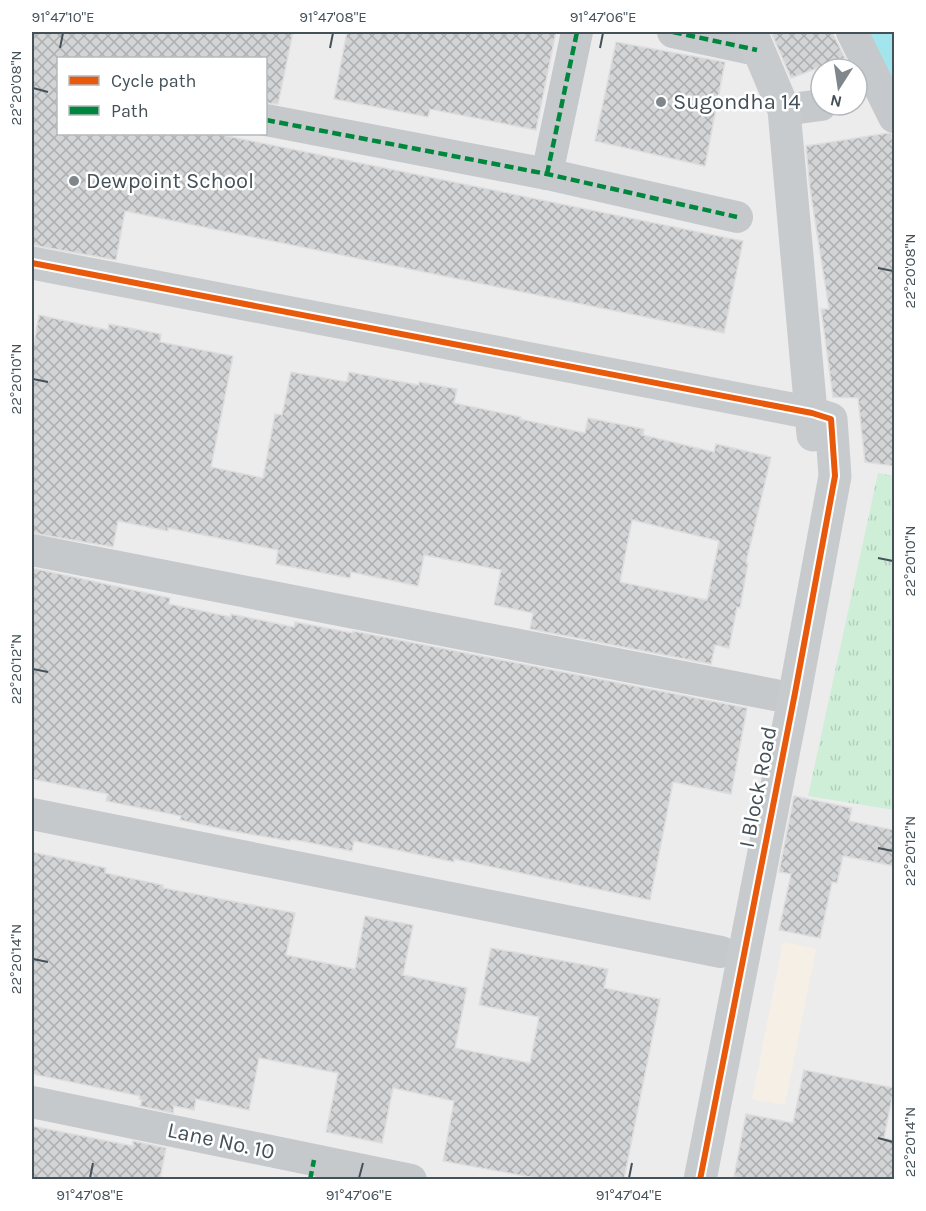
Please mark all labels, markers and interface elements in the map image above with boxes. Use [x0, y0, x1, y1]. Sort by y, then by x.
text: 91°47'10"E [31, 8, 95, 26]
text: 91°47'08"E [299, 8, 367, 26]
text: 91°47'06"E [570, 8, 636, 26]
text: 22°20'08"N [7, 50, 25, 126]
legend [57, 57, 267, 135]
north arrow [809, 57, 869, 117]
text: Cycle path [111, 70, 196, 92]
place label: Sugondha 14 [673, 89, 801, 115]
text: N [828, 91, 844, 112]
marker: Sugondha 14 [654, 95, 668, 109]
text: Path [111, 100, 149, 122]
place label: Dewpoint School [86, 168, 254, 194]
marker: Dewpoint School [67, 174, 81, 188]
text: 22°20'08"N [901, 233, 919, 309]
text: 22°20'10"N [7, 344, 25, 414]
text: 22°20'10"N [901, 526, 919, 596]
text: 22°20'12"N [7, 634, 25, 704]
street label: I Block Road [734, 724, 782, 850]
text: 22°20'12"N [901, 816, 919, 886]
text: 22°20'14"N [7, 924, 25, 994]
text: 22°20'14"N [901, 1107, 919, 1177]
street label: Lane No. 10 [165, 1117, 277, 1165]
text: 91°47'08"E [56, 1186, 124, 1204]
text: 91°47'06"E [326, 1186, 392, 1204]
text: 91°47'04"E [596, 1186, 662, 1204]

